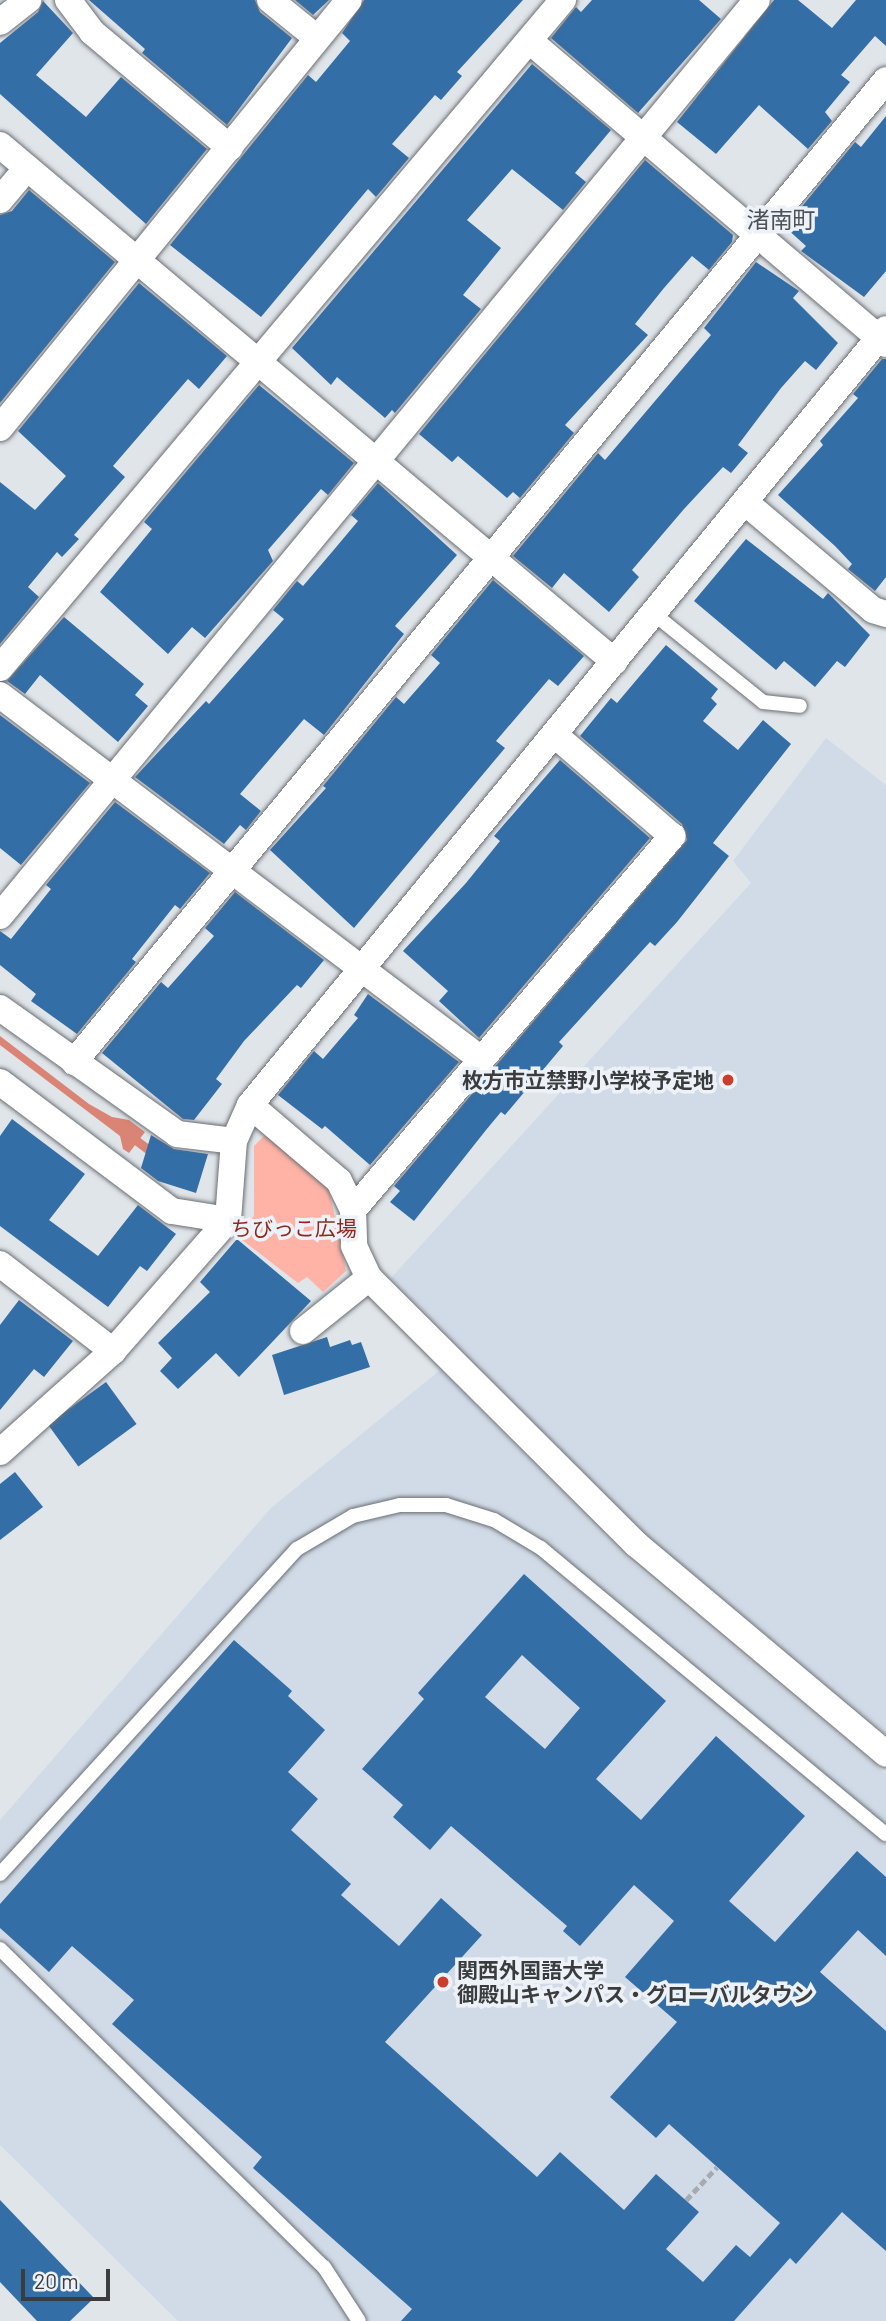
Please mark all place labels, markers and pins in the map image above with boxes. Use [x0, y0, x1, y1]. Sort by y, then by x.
place label: 枚方市立禁野小学校予定地 [462, 1067, 714, 1093]
marker: 枚方市立禁野小学校予定地 [720, 1072, 736, 1088]
place label: 関西外国語大学 御殿山キャンパス・グローバルタウン [457, 1957, 814, 2007]
marker: 関西外国語大学 御殿山キャンパス・グローバルタウン [435, 1974, 451, 1990]

